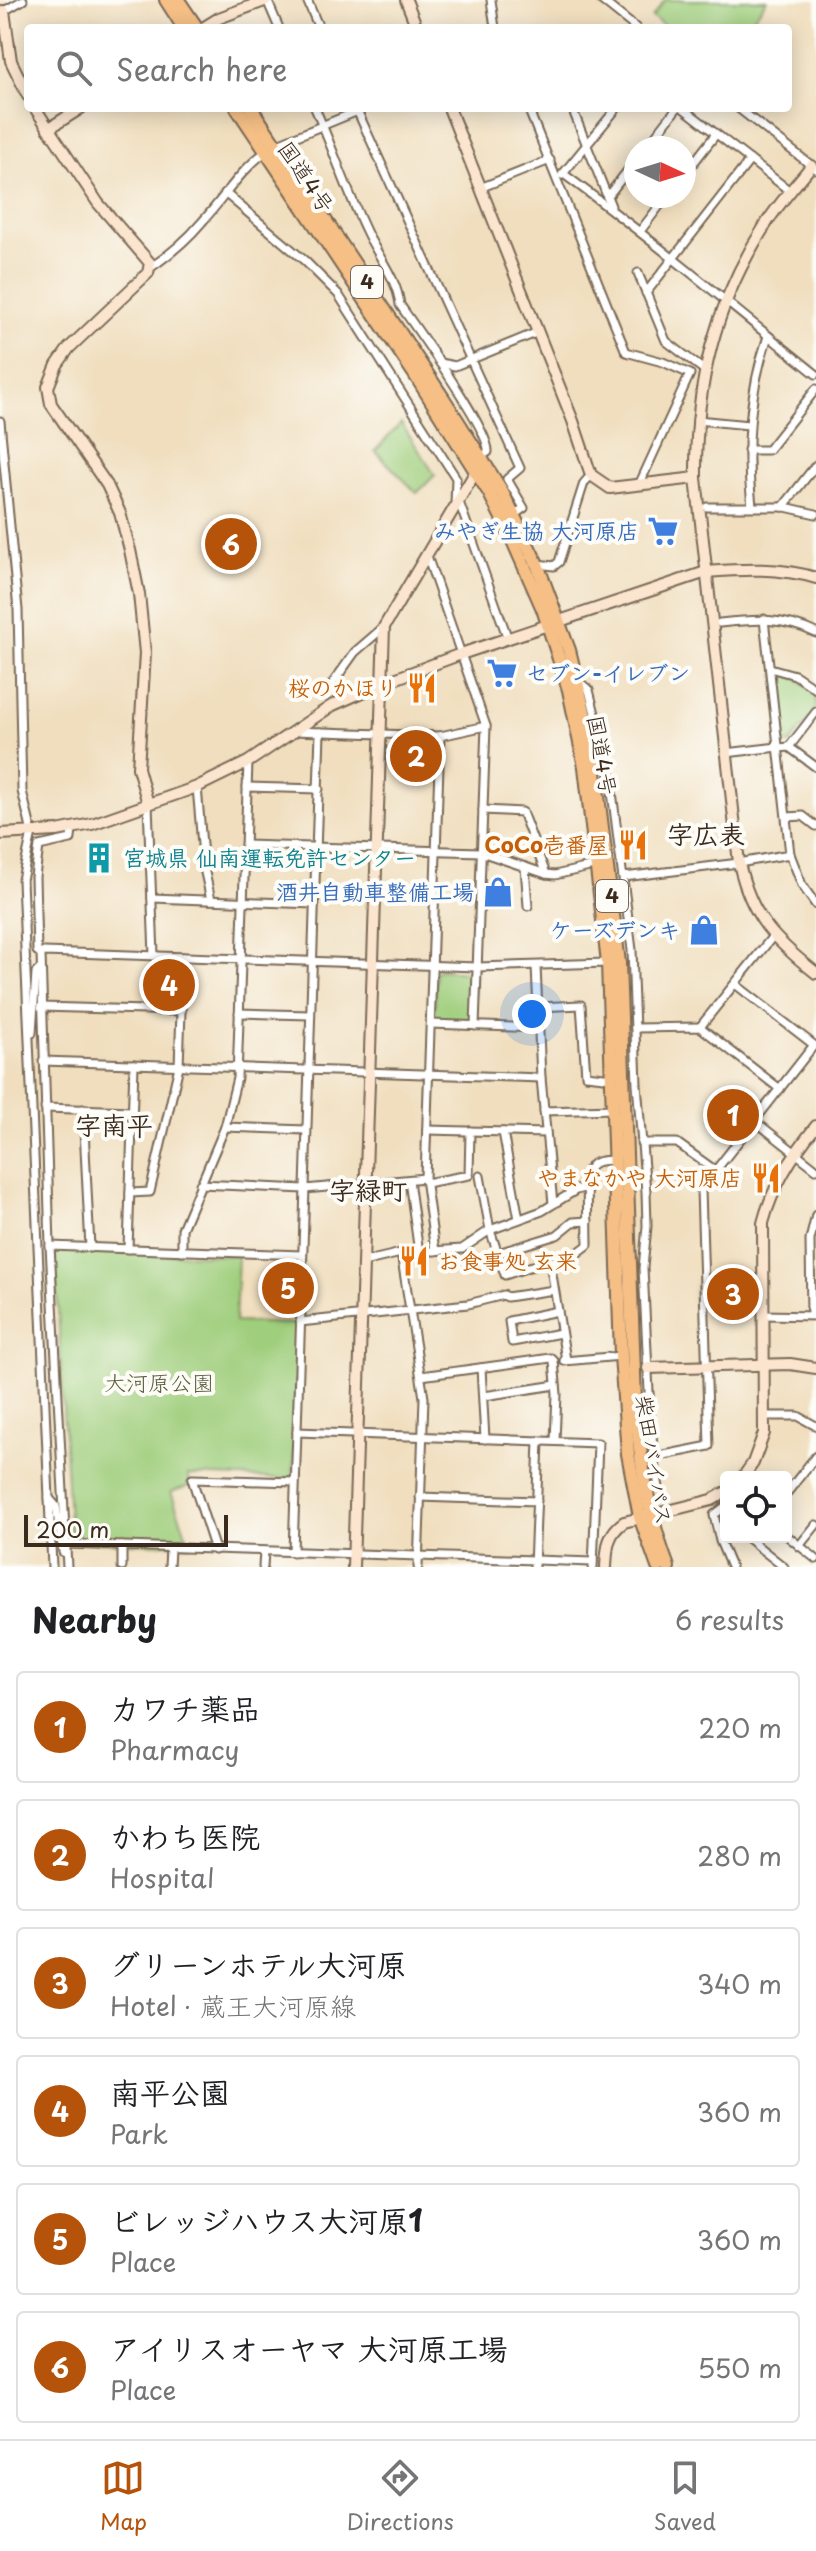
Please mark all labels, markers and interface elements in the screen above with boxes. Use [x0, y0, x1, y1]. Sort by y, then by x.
search box [24, 24, 792, 112]
icon: search [52, 46, 96, 90]
text: Search here [116, 46, 288, 91]
street label: 国道4号 [271, 134, 343, 219]
north arrow [624, 136, 696, 208]
road number: 4 [351, 266, 383, 298]
place label: みやぎ生協 大河原店 [434, 513, 639, 546]
pin: 6 [205, 514, 257, 574]
supermarket icon: みやぎ生協 大河原店 [646, 514, 680, 548]
place label: セブン-イレブン [526, 655, 690, 688]
supermarket icon: セブン-イレブン [485, 656, 519, 690]
place label: 桜のかほり [288, 670, 398, 703]
restaurant icon: 桜のかほり [405, 671, 439, 705]
street label: 国道4号 [580, 712, 627, 797]
pin: 2 [390, 726, 442, 786]
district label: 字広表 [667, 814, 745, 853]
place label: CoCo壱番屋 [484, 827, 609, 860]
restaurant icon: CoCo壱番屋 [616, 828, 650, 862]
place label: 宮城県 仙南運転免許センター [123, 840, 416, 873]
building icon: 宮城県 仙南運転免許センター [82, 841, 116, 875]
place label: 酒井自動車整備工場 [276, 874, 474, 907]
shop icon: 酒井自動車整備工場 [481, 875, 515, 909]
road number: 4 [596, 880, 628, 912]
place label: ケーズデンキ [550, 912, 680, 945]
shop icon: ケーズデンキ [687, 913, 721, 947]
pin: 4 [143, 955, 195, 1015]
your location [512, 994, 552, 1034]
pin: 1 [707, 1085, 759, 1145]
district label: 字南平 [75, 1105, 153, 1144]
place label: やまなかや 大河原店 [537, 1160, 742, 1193]
restaurant icon: やまなかや 大河原店 [749, 1161, 783, 1195]
district label: 字緑町 [329, 1170, 407, 1209]
place label: お食事処 玄来 [438, 1243, 577, 1276]
restaurant icon: お食事処 玄来 [397, 1244, 431, 1278]
pin: 5 [262, 1258, 314, 1318]
pin: 3 [707, 1264, 759, 1324]
park label: 大河原公園 [104, 1365, 214, 1398]
street label: 柴田バイパス [629, 1392, 682, 1527]
map controls [720, 1471, 792, 1543]
button: locate [720, 1471, 792, 1543]
scale bar [24, 1511, 228, 1547]
text: 200 m [36, 1512, 109, 1545]
text: Nearby [32, 1593, 157, 1645]
text: 6 results [675, 1600, 784, 1639]
text: カワチ薬品 [110, 1685, 260, 1730]
text: 1 [54, 1708, 66, 1747]
text: 220 m [698, 1708, 782, 1747]
text: Pharmacy [110, 1730, 239, 1769]
text: かわち医院 [110, 1813, 260, 1858]
text: 2 [51, 1836, 69, 1875]
text: 280 m [697, 1836, 782, 1875]
text: Hospital [110, 1858, 214, 1897]
text: グリーンホテル大河原 [110, 1941, 406, 1986]
text: 3 [51, 1964, 69, 2003]
text: 340 m [697, 1964, 782, 2003]
text: Hotel · 蔵王大河原線 [110, 1986, 356, 2025]
text: 南平公園 [110, 2069, 230, 2114]
text: 4 [51, 2092, 69, 2131]
text: 360 m [697, 2092, 782, 2131]
text: Park [110, 2114, 168, 2153]
text: ビレッジハウス大河原1 [110, 2197, 423, 2242]
text: 5 [52, 2220, 68, 2259]
text: 360 m [697, 2220, 782, 2259]
text: Place [110, 2242, 176, 2281]
text: アイリスオーヤマ 大河原工場 [110, 2325, 508, 2370]
text: 6 [51, 2348, 69, 2387]
text: 550 m [698, 2348, 782, 2387]
text: Place [110, 2370, 176, 2409]
tab: Map [100, 2456, 147, 2537]
tab: Directions [347, 2456, 454, 2537]
tab: Saved [654, 2456, 716, 2537]

